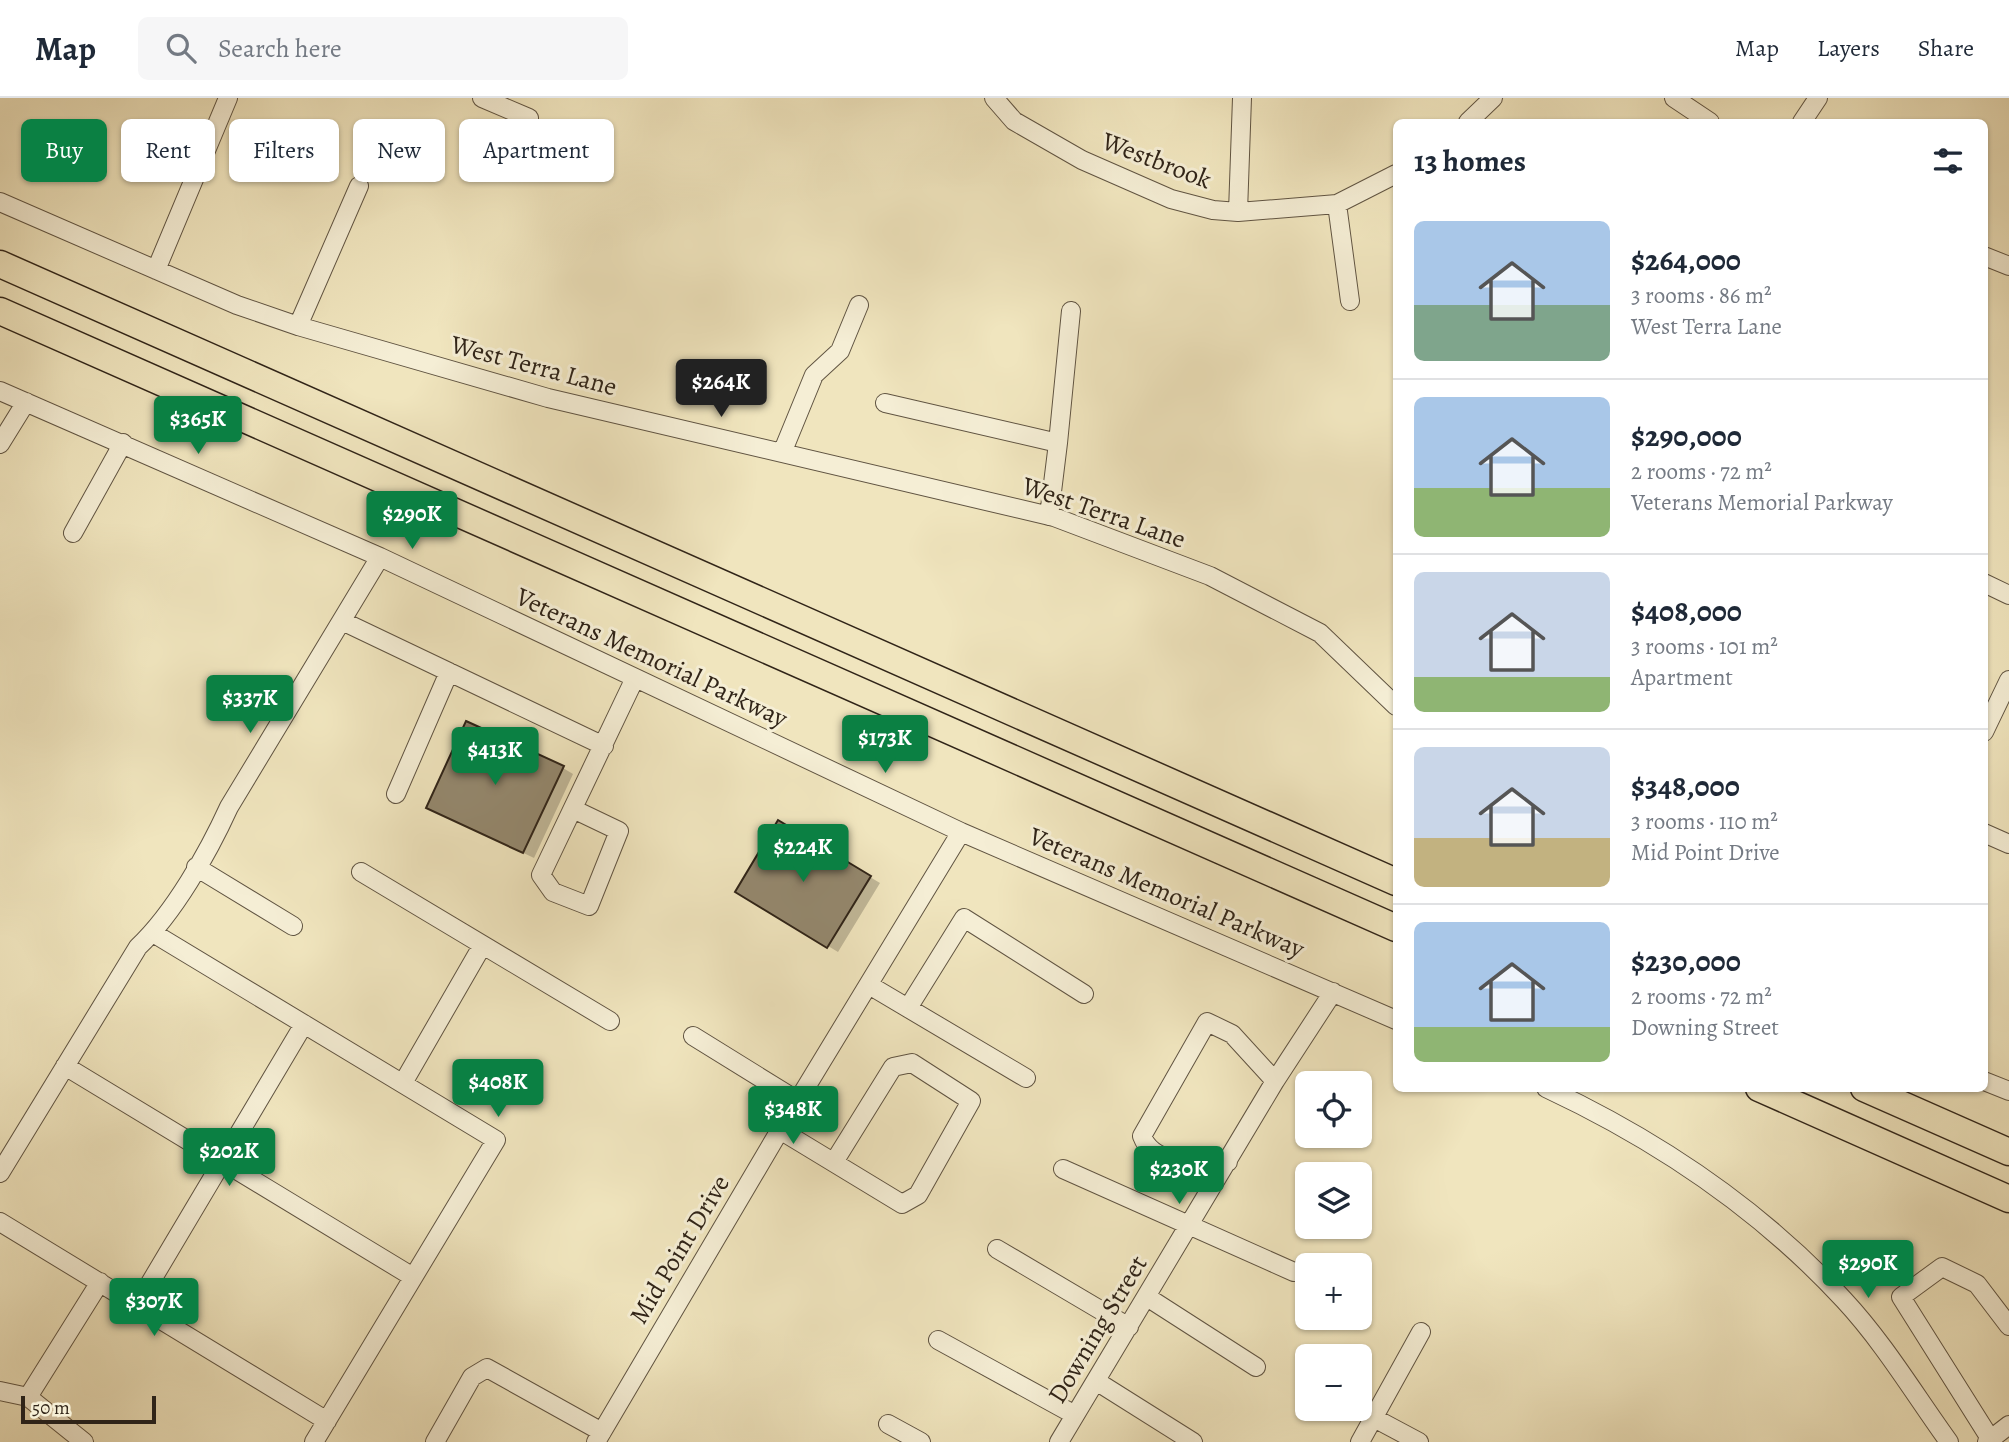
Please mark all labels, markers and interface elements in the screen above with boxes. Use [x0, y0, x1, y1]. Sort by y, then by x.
search box [138, 17, 628, 80]
text: Map [35, 26, 96, 71]
icon: search [162, 29, 200, 67]
text: Search here [218, 31, 342, 66]
text: Map [1735, 32, 1779, 64]
text: Layers [1817, 32, 1880, 64]
text: Share [1918, 32, 1974, 64]
chip: Buy [21, 119, 107, 182]
chip: Rent [121, 119, 215, 182]
chip: Filters [229, 119, 339, 182]
chip: New [353, 119, 445, 182]
chip: Apartment [459, 119, 614, 182]
street label: Westbrook [1096, 123, 1217, 197]
text: 13 homes [1414, 141, 1526, 181]
icon: filters [1929, 142, 1967, 180]
text: $264,000 [1631, 240, 1741, 280]
icon: home [1470, 249, 1554, 333]
text: 3 rooms · 86 m² [1631, 280, 1772, 311]
text: West Terra Lane [1631, 311, 1782, 342]
street label: West Terra Lane [446, 326, 621, 404]
pin: $264K [672, 360, 770, 419]
text: $264K [692, 366, 750, 397]
pin: $365K [149, 396, 247, 456]
text: $365K [170, 403, 226, 434]
text: $290,000 [1631, 416, 1742, 456]
icon: home [1470, 425, 1554, 509]
text: 2 rooms · 72 m² [1631, 456, 1772, 487]
street label: West Terra Lane [1017, 468, 1190, 557]
text: Veterans Memorial Parkway [1631, 487, 1893, 518]
pin: $290K [363, 491, 461, 551]
text: $290K [382, 498, 442, 529]
street label: Veterans Memorial Parkway [509, 579, 794, 736]
text: $408,000 [1631, 591, 1742, 631]
icon: home [1470, 600, 1554, 684]
text: 3 rooms · 101 m² [1631, 631, 1778, 662]
text: Apartment [1631, 662, 1733, 693]
pin: $337K [201, 676, 299, 735]
text: $337K [222, 682, 278, 713]
pin: $173K [836, 716, 934, 775]
text: $173K [858, 722, 912, 753]
pin: $413K [446, 728, 544, 787]
text: $413K [468, 734, 522, 765]
text: $348,000 [1631, 766, 1740, 806]
icon: home [1470, 775, 1554, 859]
text: 3 rooms · 110 m² [1631, 806, 1778, 837]
street label: Veterans Memorial Parkway [1023, 818, 1310, 967]
pin: $224K [754, 824, 852, 884]
text: $224K [774, 831, 832, 862]
text: Mid Point Drive [1631, 837, 1780, 868]
text: $230,000 [1631, 941, 1741, 981]
icon: home [1470, 950, 1554, 1034]
text: 2 rooms · 72 m² [1631, 981, 1772, 1012]
text: Downing Street [1631, 1012, 1779, 1043]
pin: $408K [449, 1060, 547, 1119]
text: $408K [468, 1066, 528, 1097]
map controls [1295, 1071, 1372, 1421]
button: locate [1295, 1071, 1372, 1148]
pin: $348K [744, 1086, 842, 1146]
text: $348K [764, 1093, 822, 1124]
pin: $202K [180, 1128, 278, 1188]
text: $202K [199, 1135, 259, 1166]
pin: $230K [1130, 1146, 1228, 1206]
text: $230K [1150, 1153, 1208, 1184]
button: layers [1295, 1162, 1372, 1239]
street label: Mid Point Drive [621, 1168, 738, 1330]
pin: $290K [1819, 1240, 1917, 1300]
text: $290K [1838, 1247, 1898, 1278]
street label: Downing Street [1039, 1248, 1156, 1410]
button: + [1295, 1253, 1372, 1330]
pin: $307K [105, 1278, 203, 1338]
text: $307K [125, 1285, 183, 1316]
button: − [1295, 1344, 1372, 1421]
scale bar [21, 1393, 156, 1425]
text: 50 m [32, 1395, 70, 1421]

